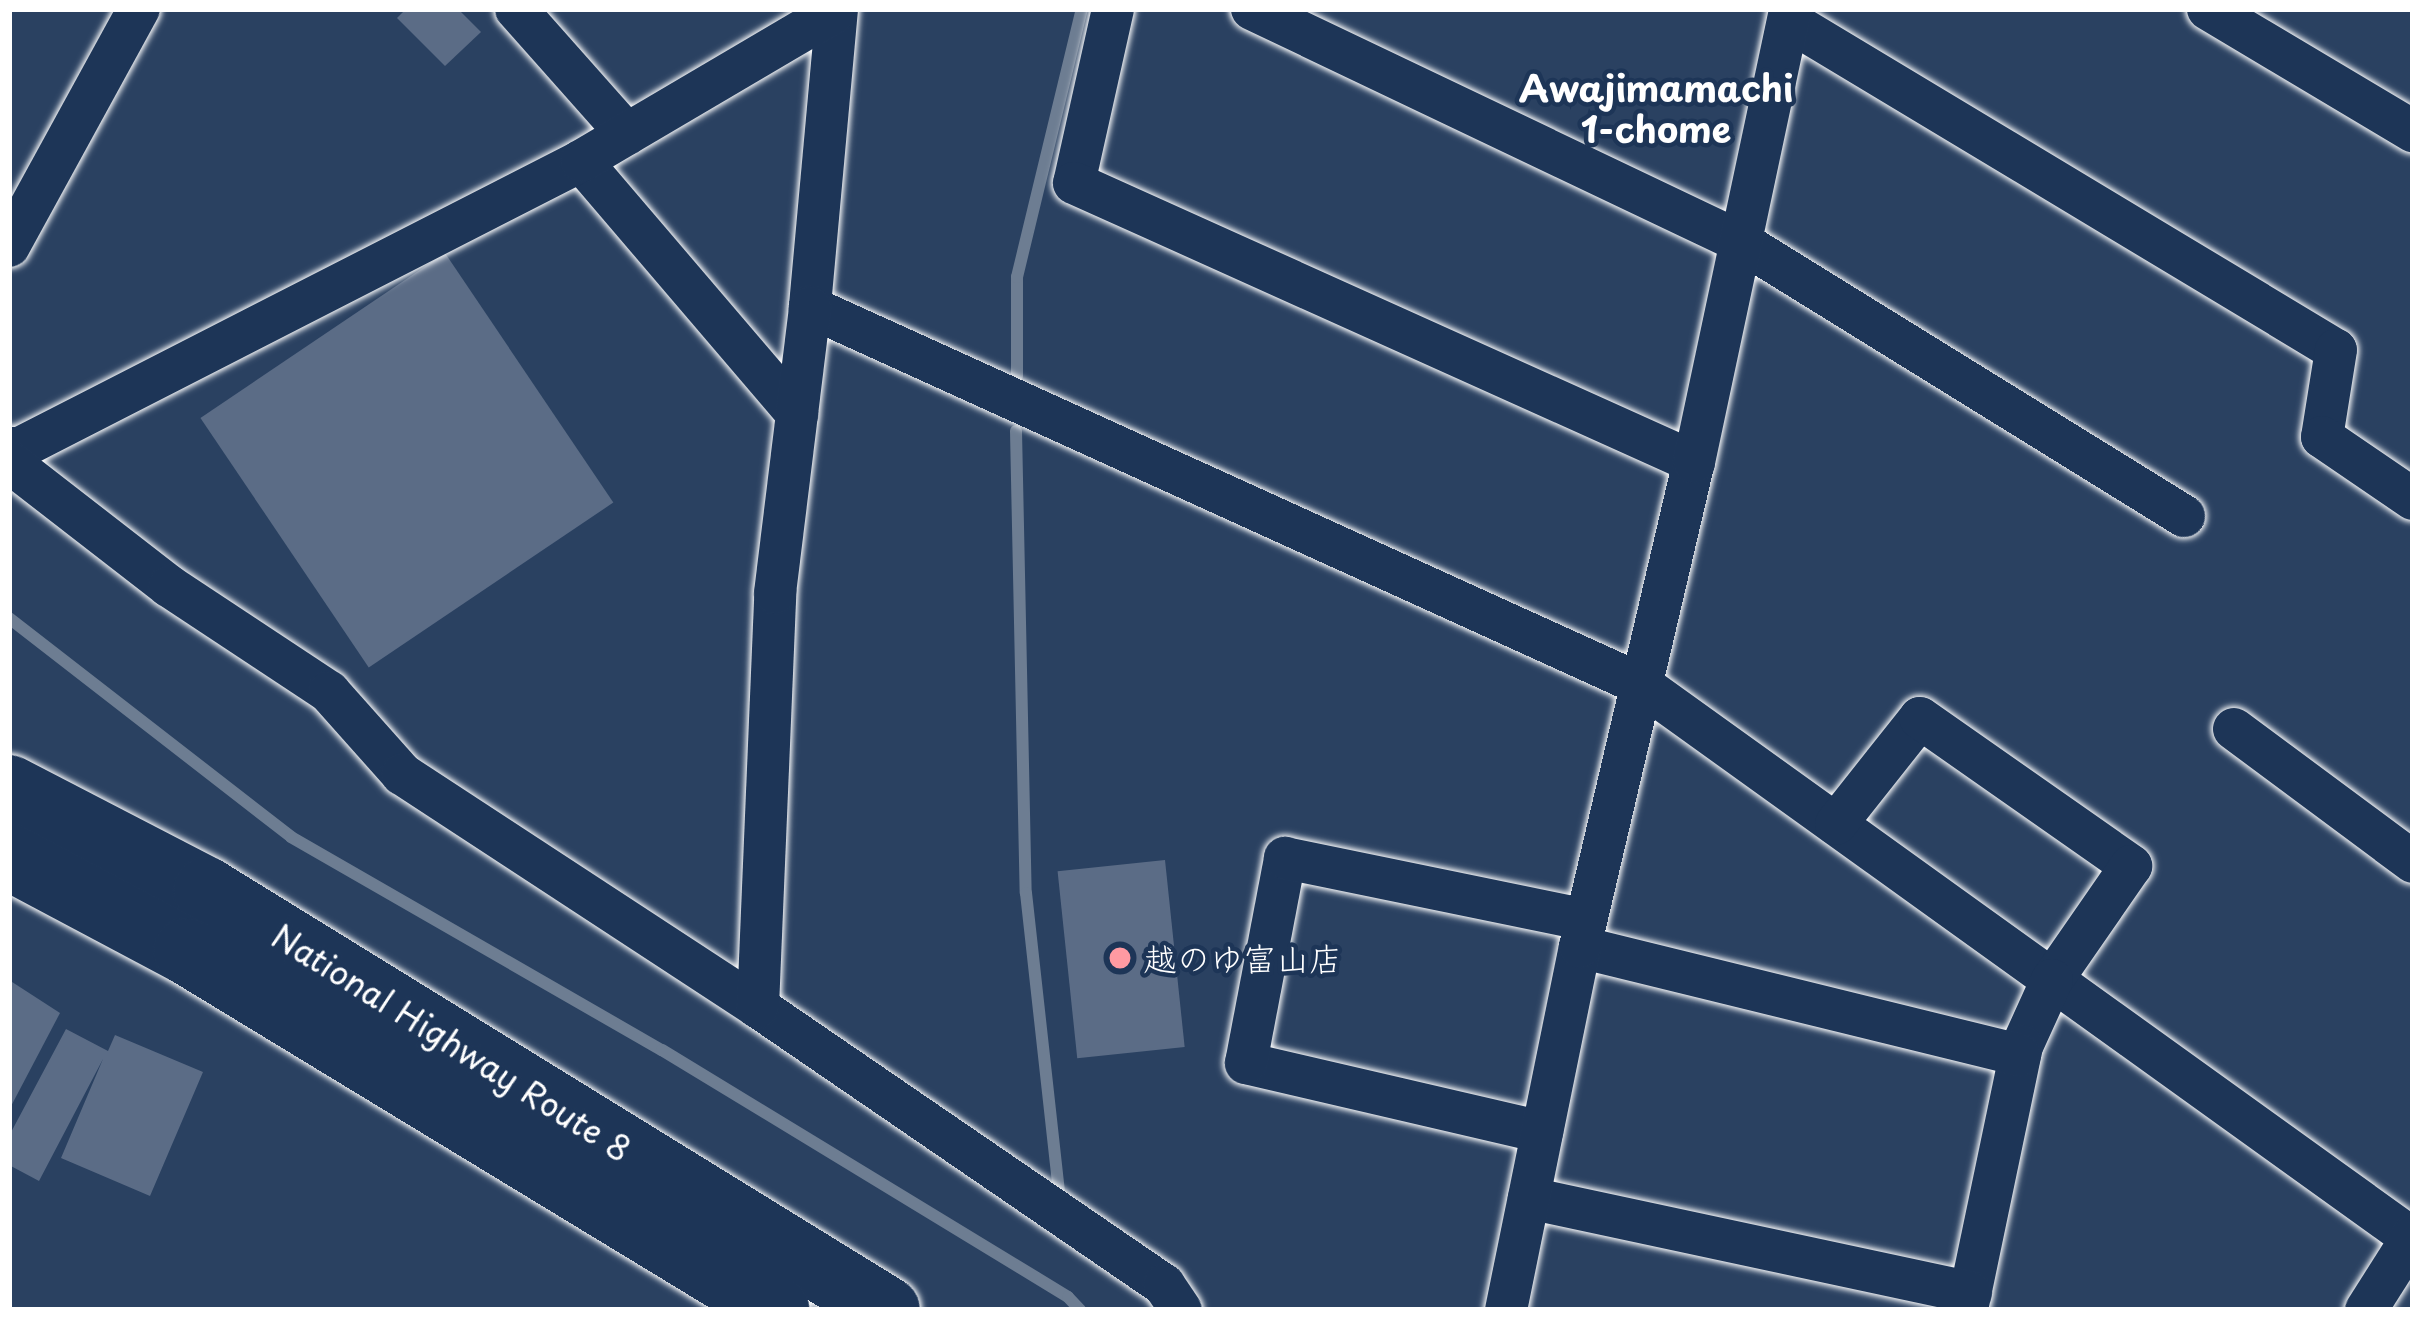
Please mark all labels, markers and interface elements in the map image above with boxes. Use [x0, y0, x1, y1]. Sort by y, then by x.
district label: Awajimamachi 1-chome [1519, 65, 1793, 150]
street label: National Highway Route 8 [265, 915, 639, 1169]
place label: 越のゆ富山店 [1144, 938, 1342, 978]
marker: 越のゆ富山店 [1107, 945, 1133, 971]

